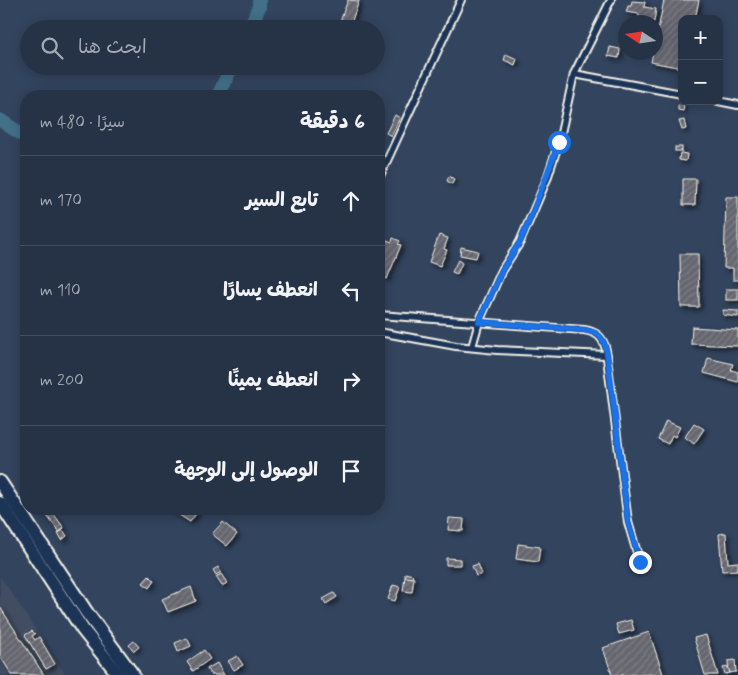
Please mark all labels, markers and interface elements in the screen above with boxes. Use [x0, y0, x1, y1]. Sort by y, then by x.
north arrow [618, 15, 663, 60]
map controls [678, 15, 723, 105]
button: + [678, 15, 723, 60]
search box [20, 20, 385, 75]
icon: search [38, 34, 66, 62]
text: ابحث هنا [78, 35, 147, 60]
button: − [678, 60, 723, 105]
text: 6 دقيقة [300, 108, 365, 136]
text: سيرًا · 480 m [40, 112, 125, 133]
route start [548, 131, 571, 154]
icon: ahead [337, 187, 365, 215]
text: تابع السير [245, 188, 318, 213]
text: 170 m [40, 190, 82, 211]
icon: left [337, 277, 365, 305]
text: انعطف يسارًا [223, 278, 318, 303]
text: 110 m [40, 280, 81, 301]
icon: right [337, 367, 365, 395]
text: انعطف يمينًا [228, 368, 318, 393]
text: 200 m [40, 370, 84, 391]
icon: arrive [337, 457, 365, 485]
text: الوصول إلى الوجهة [174, 458, 318, 483]
route end [629, 551, 652, 574]

